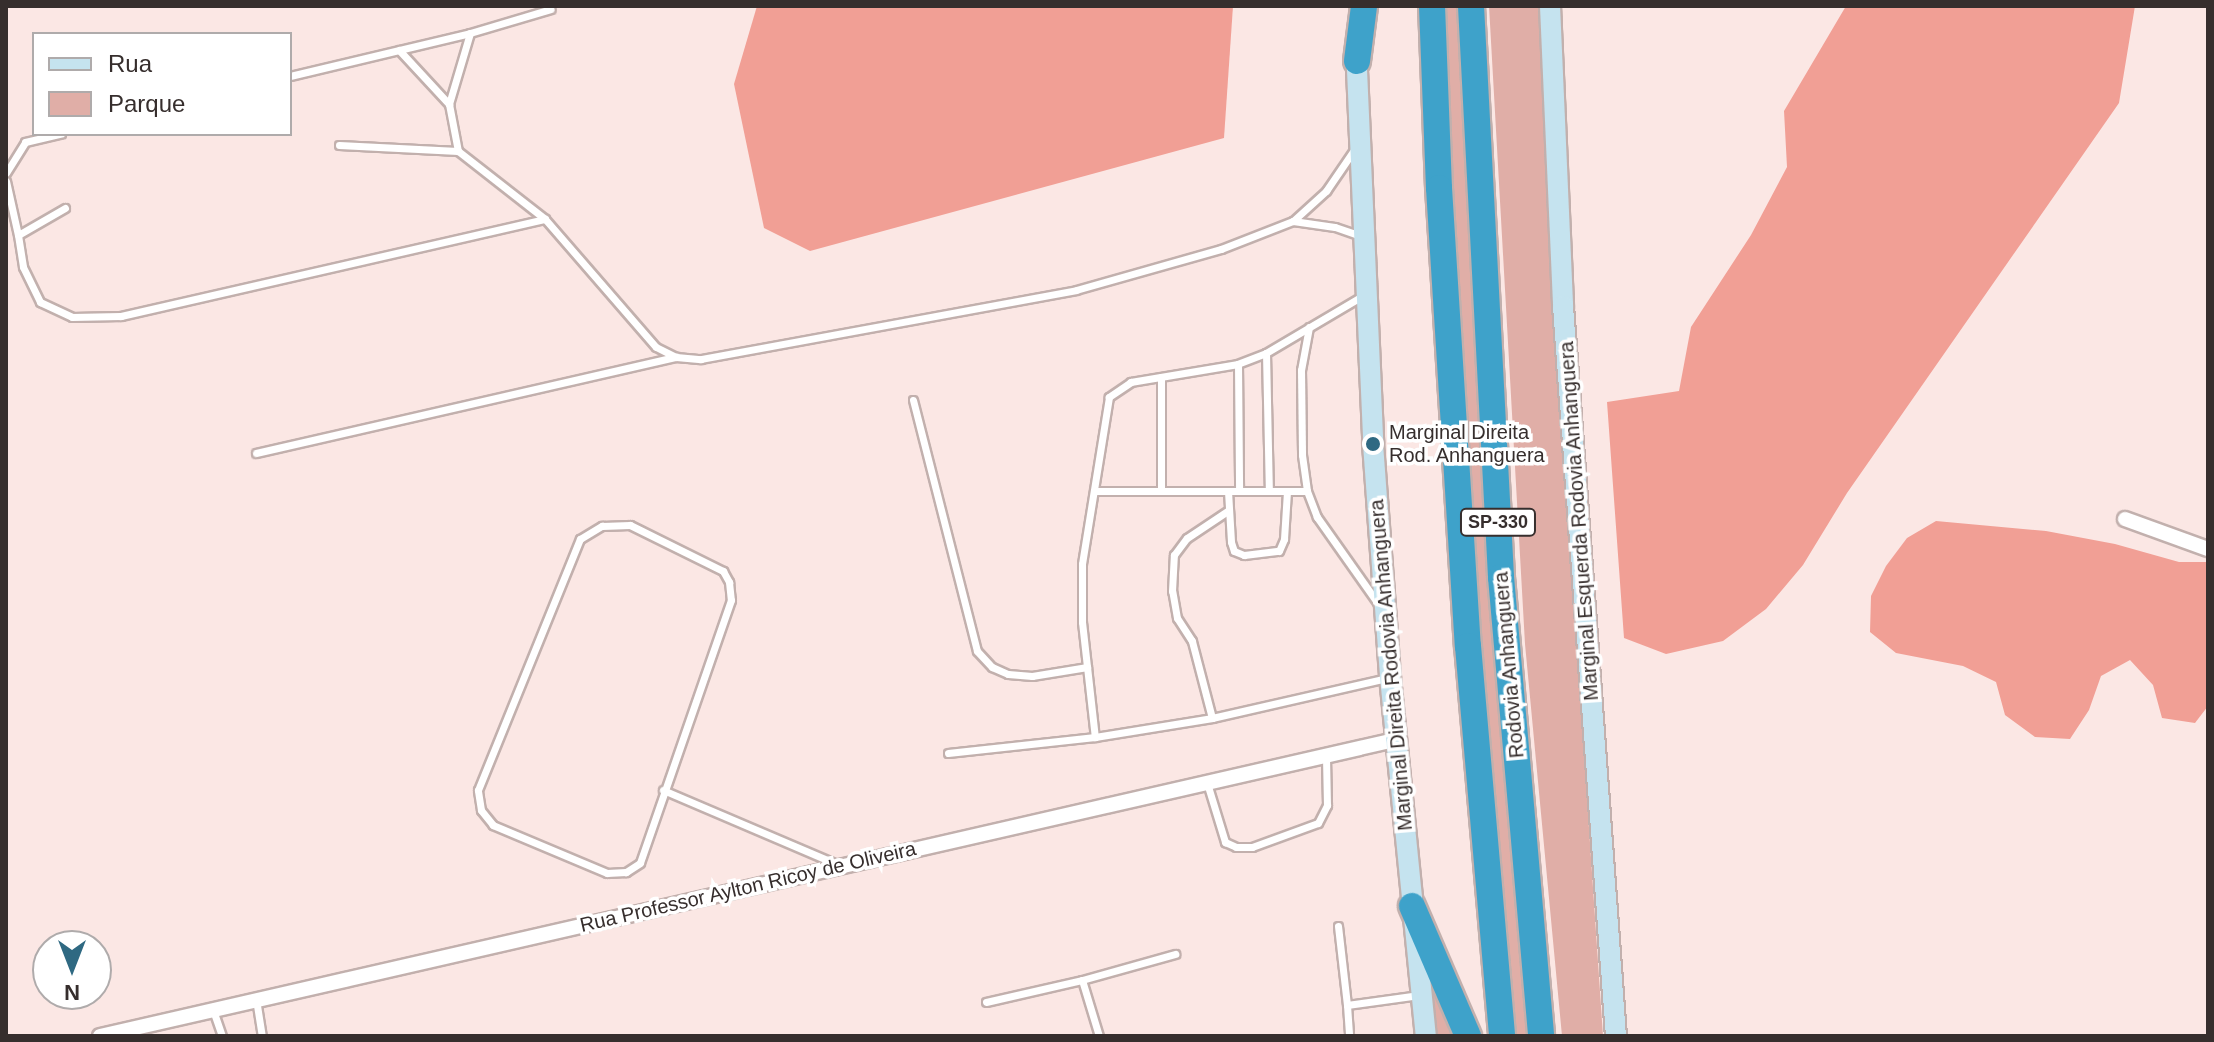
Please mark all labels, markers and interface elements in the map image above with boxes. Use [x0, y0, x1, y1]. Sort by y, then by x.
legend [32, 32, 292, 136]
text: Rua [108, 50, 152, 77]
text: Parque [108, 90, 185, 117]
street label: Marginal Esquerda Rodovia Anhanguera [1554, 340, 1604, 702]
place label: Marginal Direita Rod. Anhanguera [1389, 420, 1546, 467]
marker: Marginal Direita Rod. Anhanguera [1364, 435, 1382, 453]
street label: Marginal Direita Rodovia Anhanguera [1365, 498, 1417, 832]
road number: SP-330 [1458, 508, 1538, 536]
street label: Rodovia Anhanguera [1489, 570, 1529, 760]
street label: Rua Professor Aylton Ricoy de Oliveira [577, 836, 919, 938]
north arrow [32, 930, 112, 1010]
text: N [64, 980, 80, 1005]

